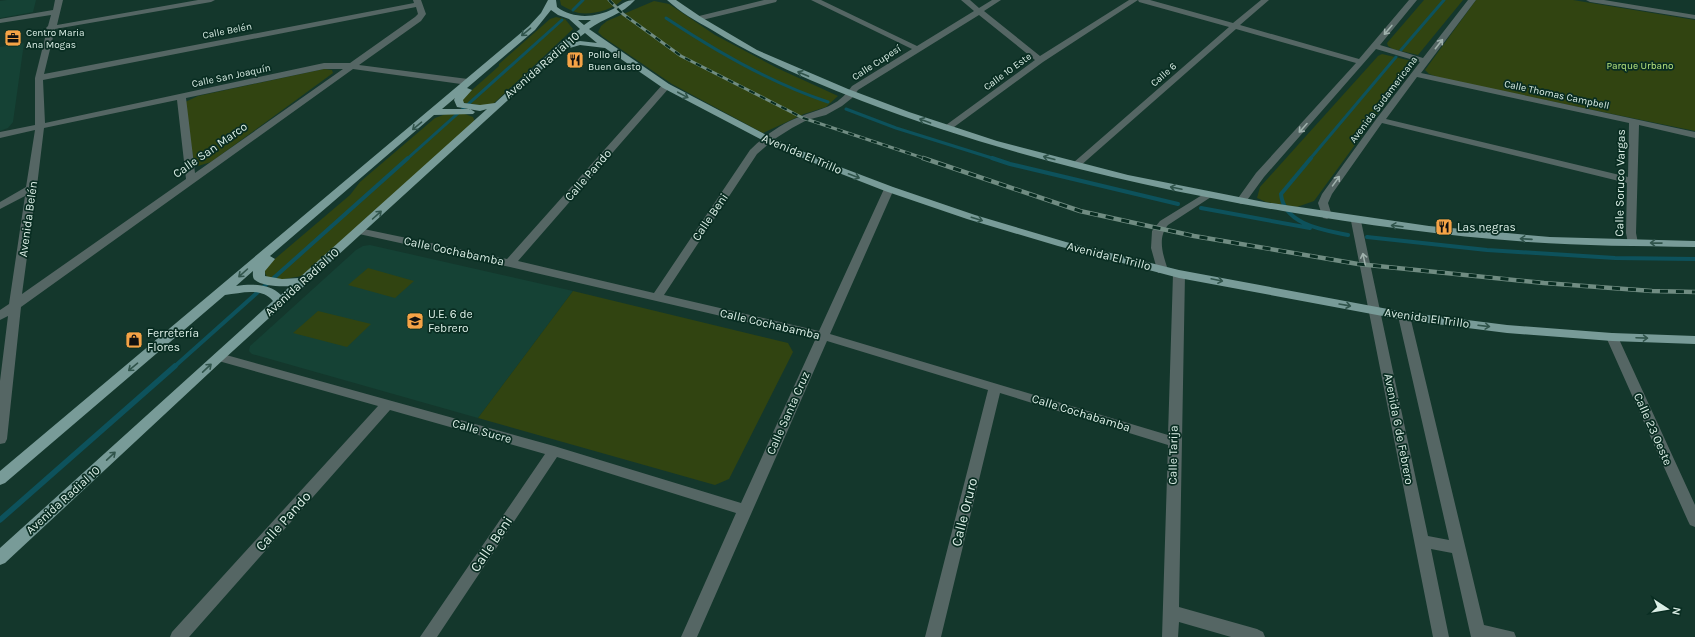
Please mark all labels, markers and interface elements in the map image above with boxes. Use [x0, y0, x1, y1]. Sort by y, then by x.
street label: Calle Belén [201, 20, 253, 42]
one-way arrow [1384, 25, 1393, 35]
place label: Centro Maria Ana Mogas [26, 27, 85, 51]
office icon: Centro Maria Ana Mogas [3, 28, 23, 48]
one-way arrow [521, 28, 532, 37]
street label: Avenida Radial 10 [502, 29, 582, 101]
one-way arrow [1434, 38, 1443, 49]
street label: Calle Cupesí [850, 43, 903, 83]
place label: Pollo el Buen Gusto [588, 49, 641, 73]
restaurant icon: Pollo el Buen Gusto [565, 50, 585, 70]
street label: Calle 10 Este [981, 50, 1034, 93]
street label: Avenida Sudamericana [1347, 54, 1420, 145]
street label: Calle 6 [1148, 60, 1179, 89]
park label: Parque Urbano [1606, 60, 1674, 72]
street label: Calle San Joaquín [191, 62, 272, 90]
one-way arrow [798, 70, 810, 77]
street label: Calle Thomas Campbell [1503, 78, 1610, 112]
one-way arrow [677, 92, 689, 100]
one-way arrow [919, 116, 931, 124]
street label: Calle San Marco [170, 119, 250, 181]
one-way arrow [412, 121, 422, 130]
one-way arrow [1298, 123, 1307, 133]
street label: Calle Soruco Vargas [1612, 129, 1628, 237]
street label: Avenida El Trillo [760, 131, 844, 177]
street label: Calle Pando [562, 146, 614, 204]
one-way arrow [1043, 154, 1056, 161]
one-way arrow [848, 172, 860, 180]
one-way arrow [1332, 176, 1340, 187]
street label: Avenida Belén [16, 180, 40, 258]
one-way arrow [1170, 184, 1183, 192]
street label: Calle Beni [689, 191, 731, 243]
one-way arrow [371, 211, 381, 220]
one-way arrow [970, 216, 983, 223]
restaurant icon: Las negras [1434, 217, 1454, 237]
place label: Las negras [1457, 220, 1516, 234]
one-way arrow [1391, 222, 1404, 230]
street label: Calle Cochabamba [403, 234, 505, 268]
one-way arrow [1520, 235, 1533, 242]
street label: Avenida El Trillo [1066, 239, 1152, 273]
one-way arrow [1650, 240, 1663, 247]
street label: Avenida Radial 10 [262, 245, 342, 319]
one-way arrow [1360, 252, 1368, 265]
one-way arrow [238, 269, 248, 278]
one-way arrow [1210, 277, 1223, 285]
one-way arrow [1338, 301, 1351, 309]
street label: Avenida El Trillo [1384, 305, 1470, 331]
street label: Calle Cochabamba [719, 306, 821, 342]
place label: U.E. 6 de Febrero [428, 307, 473, 335]
school or university icon: U.E. 6 de Febrero [405, 311, 425, 331]
one-way arrow [1478, 322, 1491, 330]
place label: Ferretería Flores [147, 326, 199, 354]
shop icon: Ferretería Flores [124, 330, 144, 350]
one-way arrow [1635, 334, 1648, 342]
one-way arrow [128, 362, 139, 371]
one-way arrow [202, 363, 212, 372]
street label: Calle Santa Cruz [763, 369, 813, 457]
street label: Avenida 6 de Febrero [1381, 372, 1417, 486]
street label: Calle Cochabamba [1030, 391, 1132, 435]
street label: Calle 23 Oeste [1631, 391, 1675, 467]
street label: Calle Sucre [451, 416, 513, 446]
street label: Calle Tarija [1165, 425, 1181, 485]
one-way arrow [106, 451, 117, 460]
street label: Avenida Radial 10 [23, 463, 103, 537]
street label: Calle Oruro [948, 476, 981, 548]
street label: Calle Pando [252, 488, 315, 555]
street label: Calle Beni [467, 513, 516, 575]
north arrow [1647, 589, 1687, 629]
text: N [1669, 606, 1683, 616]

